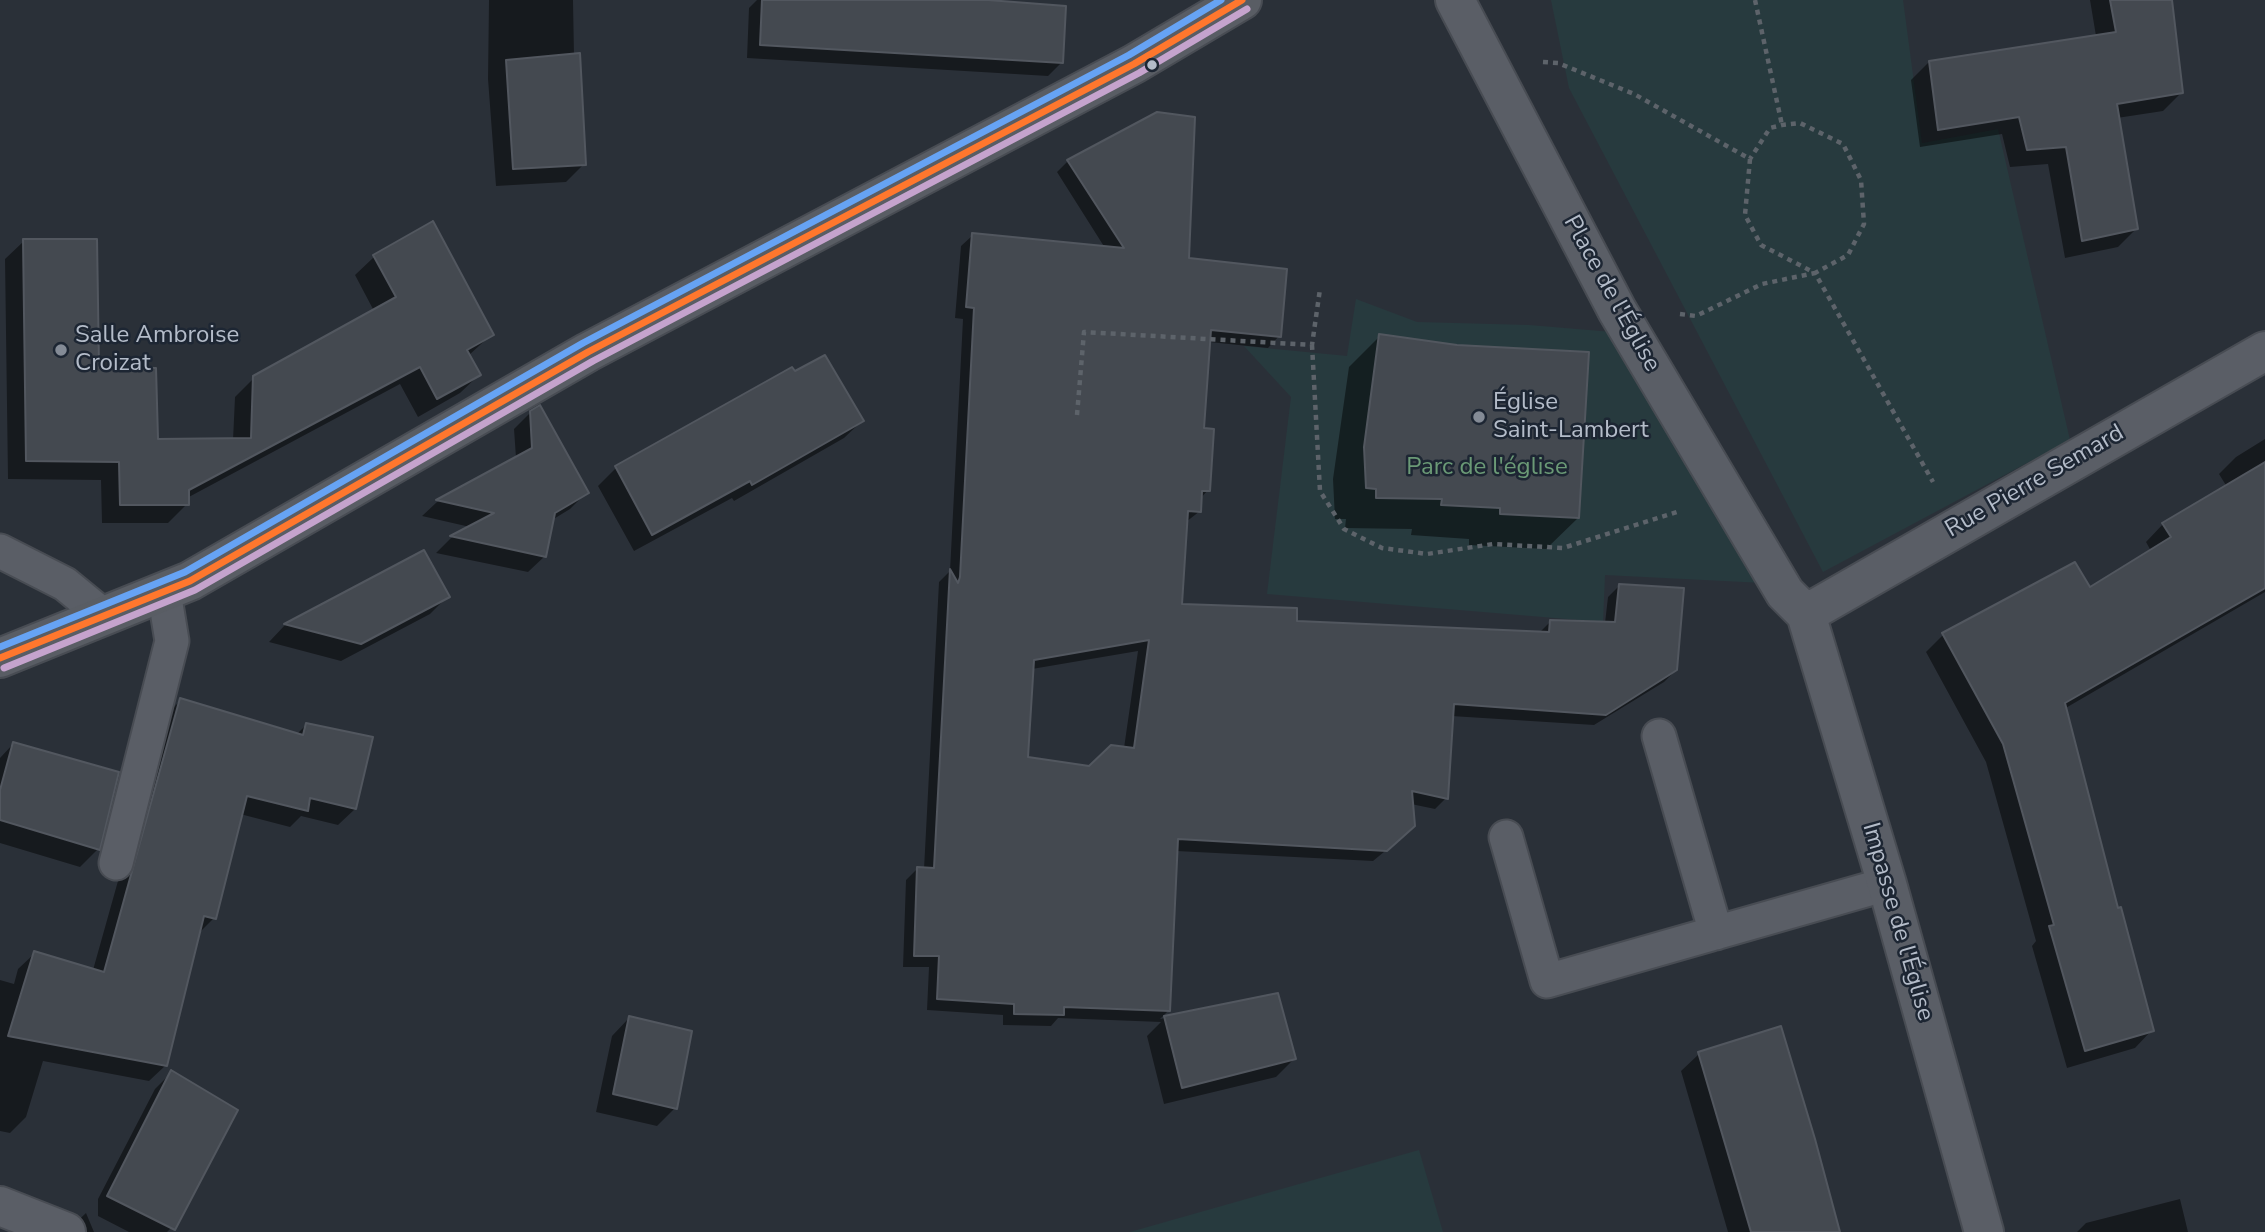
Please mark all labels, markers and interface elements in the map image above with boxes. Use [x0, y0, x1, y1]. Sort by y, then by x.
unlabelled marker [1145, 58, 1159, 72]
street label: Place de l'Église [1556, 211, 1666, 377]
place label: Salle Ambroise Croizat [75, 322, 239, 378]
marker: Salle Ambroise Croizat [53, 342, 69, 358]
place label: Église Saint-Lambert [1493, 389, 1649, 445]
marker: Église Saint-Lambert [1471, 409, 1487, 425]
street label: Rue Pierre Semard [1941, 419, 2129, 545]
park label: Parc de l'église [1406, 454, 1568, 482]
street label: Impasse de l'Église [1855, 820, 1939, 1024]

